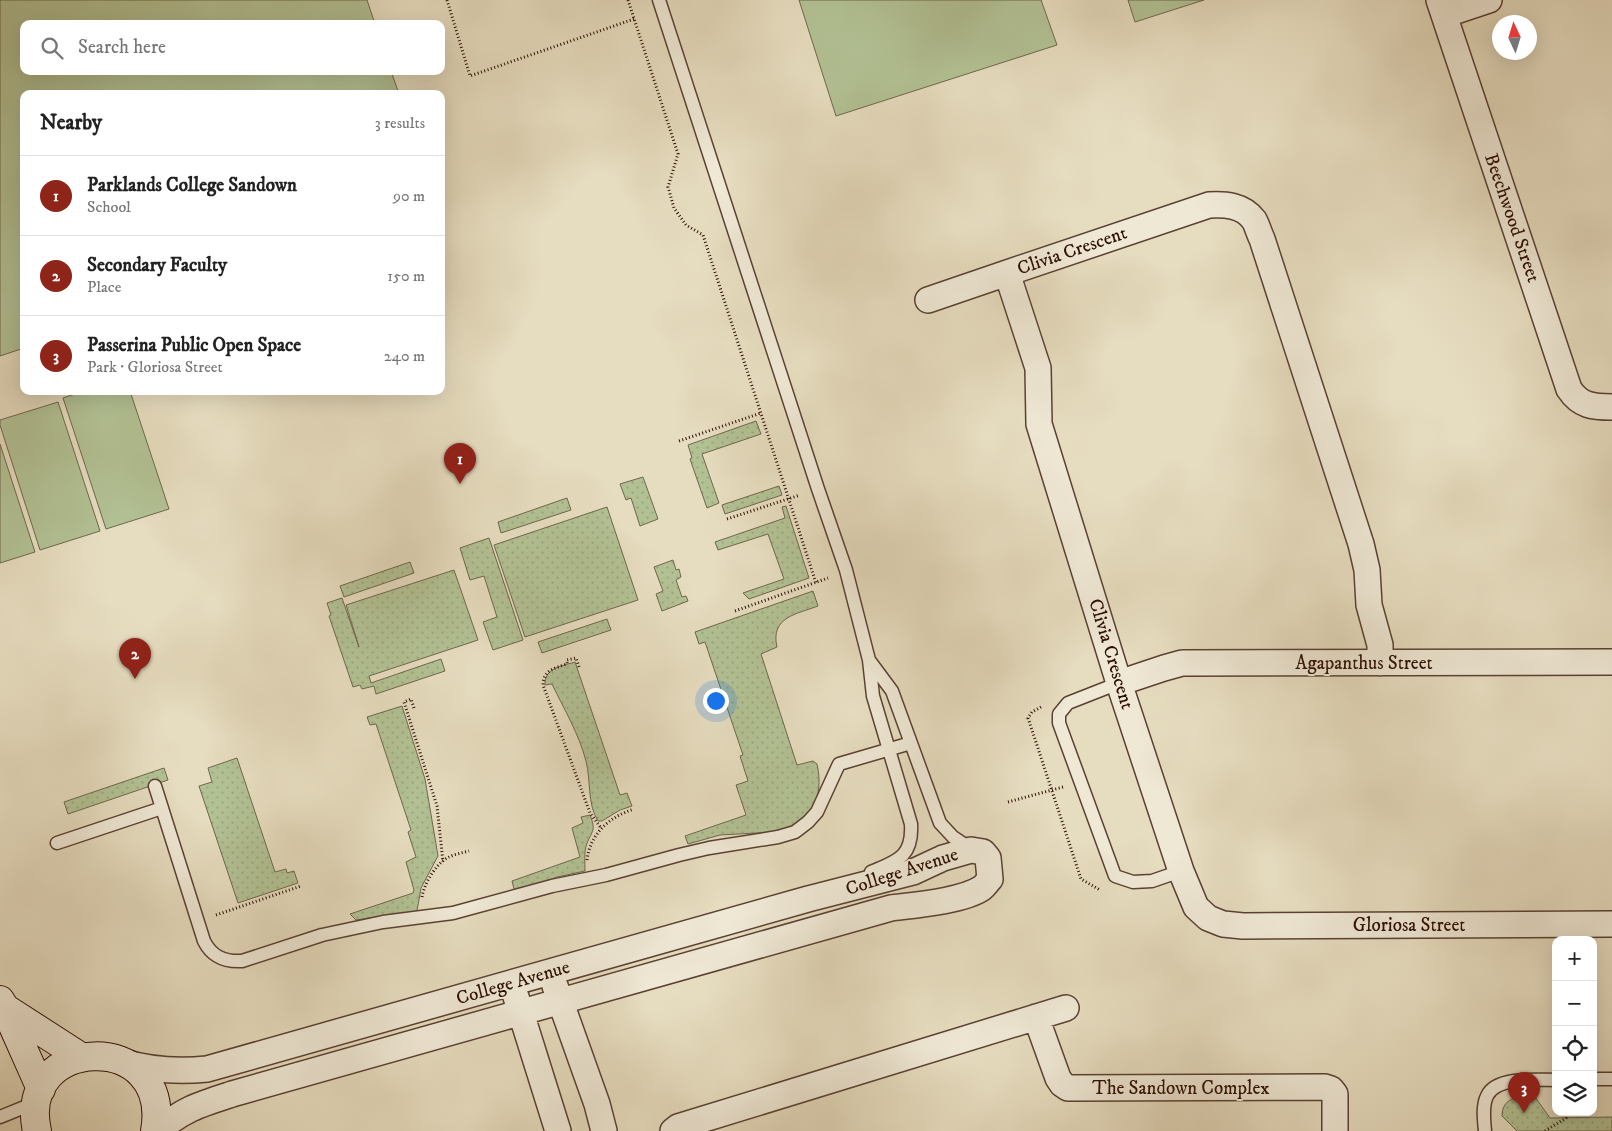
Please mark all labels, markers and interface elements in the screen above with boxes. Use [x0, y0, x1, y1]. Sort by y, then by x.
north arrow [1492, 15, 1537, 60]
search box [20, 20, 445, 75]
icon: search [38, 34, 66, 62]
text: Search here [78, 36, 166, 59]
text: Nearby [40, 110, 102, 136]
text: 3 results [375, 113, 425, 133]
street label: Beechwood Street [1479, 150, 1545, 286]
text: Parklands College Sandown [87, 174, 297, 197]
text: 1 [53, 186, 59, 206]
text: 90 m [393, 186, 425, 206]
text: School [87, 197, 131, 217]
street label: Clivia Crescent [1014, 221, 1130, 281]
text: Secondary Faculty [87, 254, 227, 277]
text: 2 [52, 266, 60, 286]
text: 150 m [387, 266, 425, 286]
text: Place [87, 277, 121, 297]
text: Passerina Public Open Space [87, 334, 301, 357]
text: 3 [53, 346, 59, 366]
text: 240 m [384, 346, 425, 366]
text: Park · Gloriosa Street [87, 357, 223, 377]
pin: 1 [444, 443, 476, 484]
street label: Clivia Crescent [1083, 596, 1139, 712]
pin: 2 [119, 638, 151, 679]
street label: Agapanthus Street [1295, 652, 1433, 675]
your location [703, 688, 729, 714]
street label: College Avenue [843, 843, 961, 901]
street label: Gloriosa Street [1353, 914, 1465, 937]
map controls [1552, 936, 1597, 1116]
button: + [1552, 936, 1597, 981]
street label: College Avenue [454, 956, 573, 1010]
button: − [1552, 981, 1597, 1026]
button: locate [1552, 1026, 1597, 1071]
button: layers [1552, 1071, 1597, 1116]
pin: 3 [1508, 1072, 1540, 1113]
street label: The Sandown Complex [1092, 1077, 1270, 1100]

